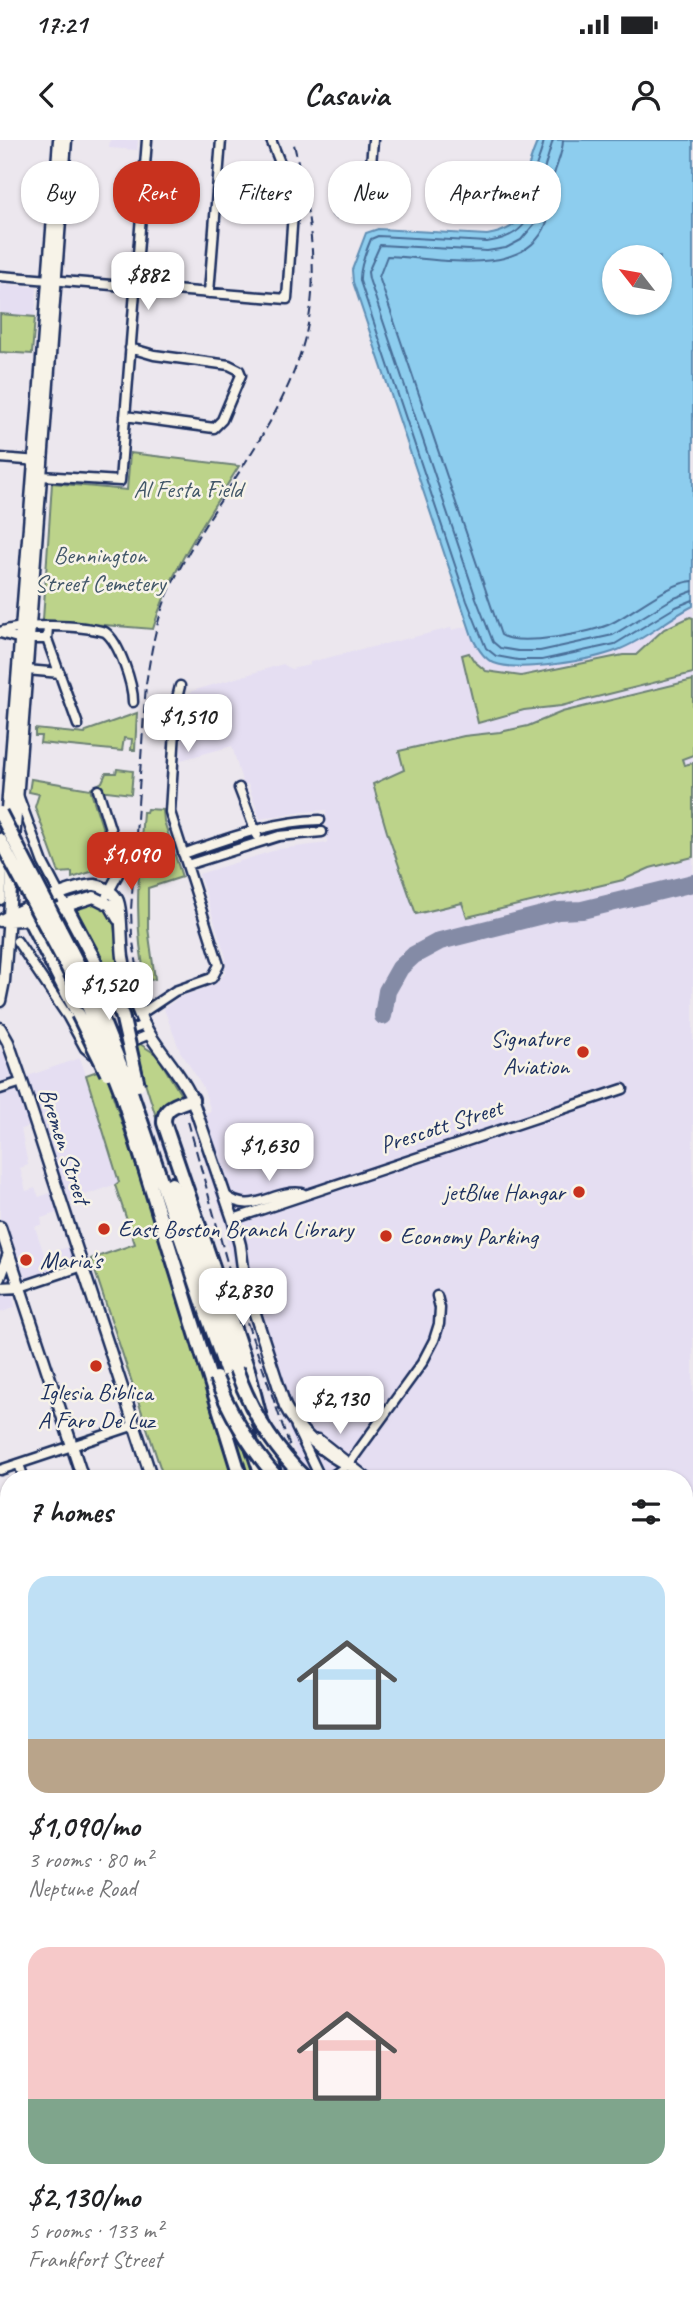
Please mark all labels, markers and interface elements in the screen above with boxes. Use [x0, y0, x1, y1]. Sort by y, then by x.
text: 17:21 [35, 8, 87, 41]
text: Casavia [304, 74, 389, 115]
icon: back [28, 76, 66, 114]
icon: person [627, 76, 665, 114]
chip: Buy [21, 161, 99, 224]
chip: Rent [113, 161, 200, 224]
chip: Filters [214, 161, 314, 224]
chip: New [328, 161, 411, 224]
chip: Apartment [425, 161, 561, 224]
north arrow [602, 245, 672, 315]
map controls [602, 245, 672, 315]
pin: $882 [107, 253, 189, 312]
text: $882 [127, 260, 169, 289]
park label: Al Festa Field [133, 474, 246, 504]
park label: Bennington Street Cemetery [34, 540, 167, 598]
pin: $1,510 [131, 694, 245, 754]
text: $1,510 [160, 702, 216, 731]
pin: $1,090 [74, 832, 188, 892]
text: $1,090 [103, 840, 159, 869]
pin: $1,520 [52, 962, 166, 1022]
text: $1,520 [81, 970, 137, 999]
place label: Signature Aviation [490, 1023, 571, 1081]
marker: Signature Aviation [575, 1044, 591, 1060]
street label: Bremen Street [32, 1084, 99, 1211]
street label: Prescott Street [376, 1092, 508, 1160]
pin: $1,630 [212, 1124, 326, 1183]
text: $1,630 [241, 1131, 297, 1160]
place label: jetBlue Hangar [442, 1177, 567, 1207]
marker: jetBlue Hangar [571, 1184, 587, 1200]
place label: East Boston Branch Library [118, 1214, 355, 1244]
marker: East Boston Branch Library [96, 1221, 112, 1237]
place label: Economy Parking [400, 1221, 540, 1251]
marker: Economy Parking [378, 1228, 394, 1244]
place label: Maria's [40, 1245, 105, 1275]
marker: Maria's [18, 1252, 34, 1268]
pin: $2,830 [186, 1268, 300, 1328]
text: $2,830 [215, 1276, 271, 1305]
marker: Iglesia Biblica A Faro De Luz [88, 1358, 104, 1374]
pin: $2,130 [283, 1376, 397, 1436]
place label: Iglesia Biblica A Faro De Luz [38, 1377, 157, 1435]
text: $2,130 [312, 1384, 368, 1413]
text: 7 homes [28, 1493, 113, 1531]
icon: filters [627, 1493, 665, 1531]
icon: home [284, 1622, 410, 1748]
text: $1,090/mo [28, 1807, 140, 1845]
text: 3 rooms · 80 m² [28, 1845, 152, 1874]
text: Neptune Road [28, 1874, 136, 1903]
icon: home [284, 1993, 410, 2119]
text: $2,130/mo [28, 2178, 140, 2216]
text: 5 rooms · 133 m² [28, 2216, 163, 2245]
text: Frankfort Street [28, 2245, 162, 2274]

